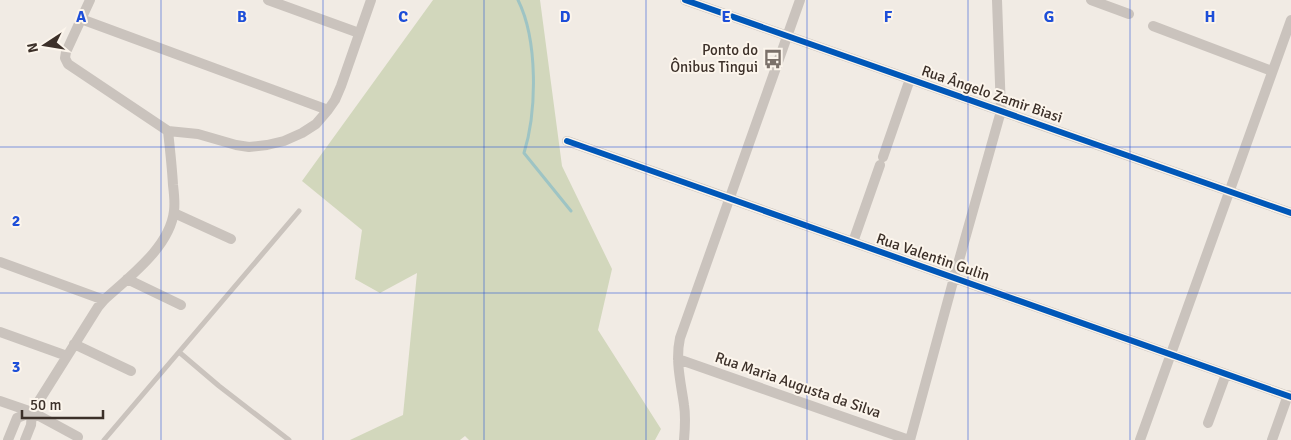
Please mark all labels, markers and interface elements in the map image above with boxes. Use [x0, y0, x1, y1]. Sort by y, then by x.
text: A [76, 7, 87, 27]
text: B [237, 7, 247, 27]
text: C [398, 7, 408, 27]
text: D [560, 7, 571, 27]
text: E [721, 7, 731, 27]
text: F [884, 7, 893, 27]
text: G [1044, 7, 1054, 27]
text: H [1205, 7, 1215, 27]
north arrow [20, 20, 70, 70]
text: N [23, 41, 42, 54]
place label: Ponto do Ônibus Tingui [670, 41, 758, 76]
bus stop icon: Ponto do Ônibus Tingui [762, 48, 784, 70]
street label: Rua Ângelo Zamir Biasi [919, 61, 1065, 127]
text: 2 [12, 211, 20, 231]
street label: Rua Valentin Gulin [874, 229, 992, 285]
street label: Rua Maria Augusta da Silva [713, 348, 883, 422]
text: 3 [12, 357, 20, 377]
scale bar [22, 388, 104, 420]
text: 50 m [30, 396, 61, 414]

